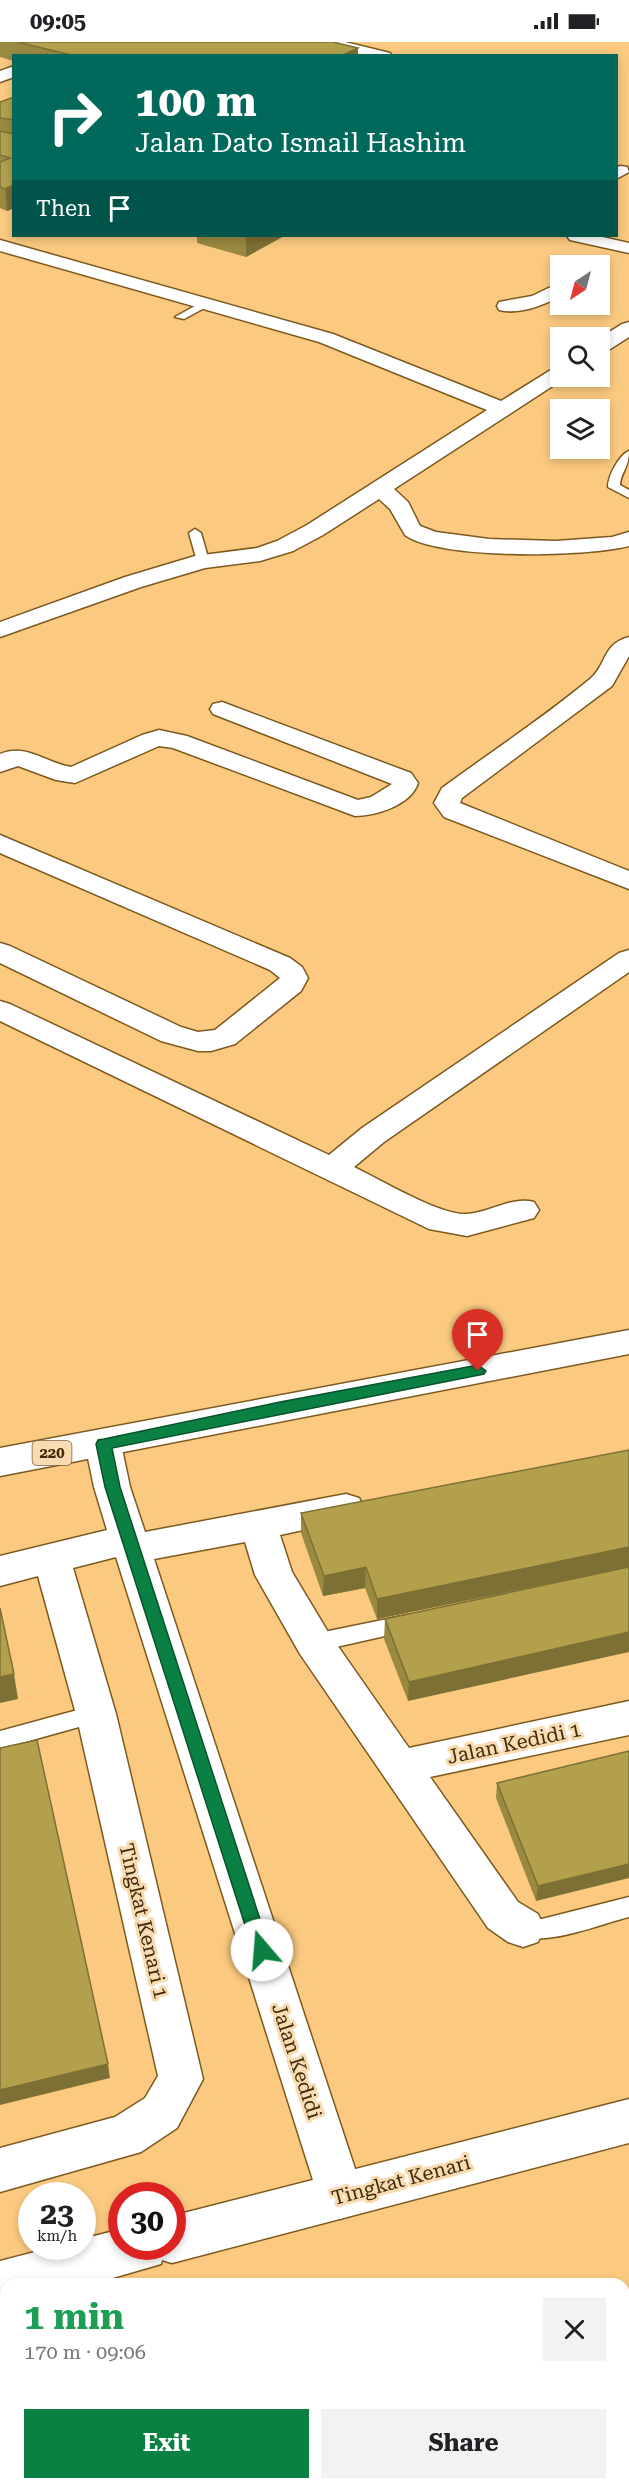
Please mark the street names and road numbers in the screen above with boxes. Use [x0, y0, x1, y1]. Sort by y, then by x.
road number: 220 [32, 1441, 72, 1465]
street label: Jalan Kedidi 1 [445, 1717, 583, 1769]
street label: Tingkat Kenari 1 [114, 1841, 174, 2001]
street label: Jalan Kedidi [267, 2000, 327, 2122]
street label: Tingkat Kenari [329, 2150, 473, 2210]

